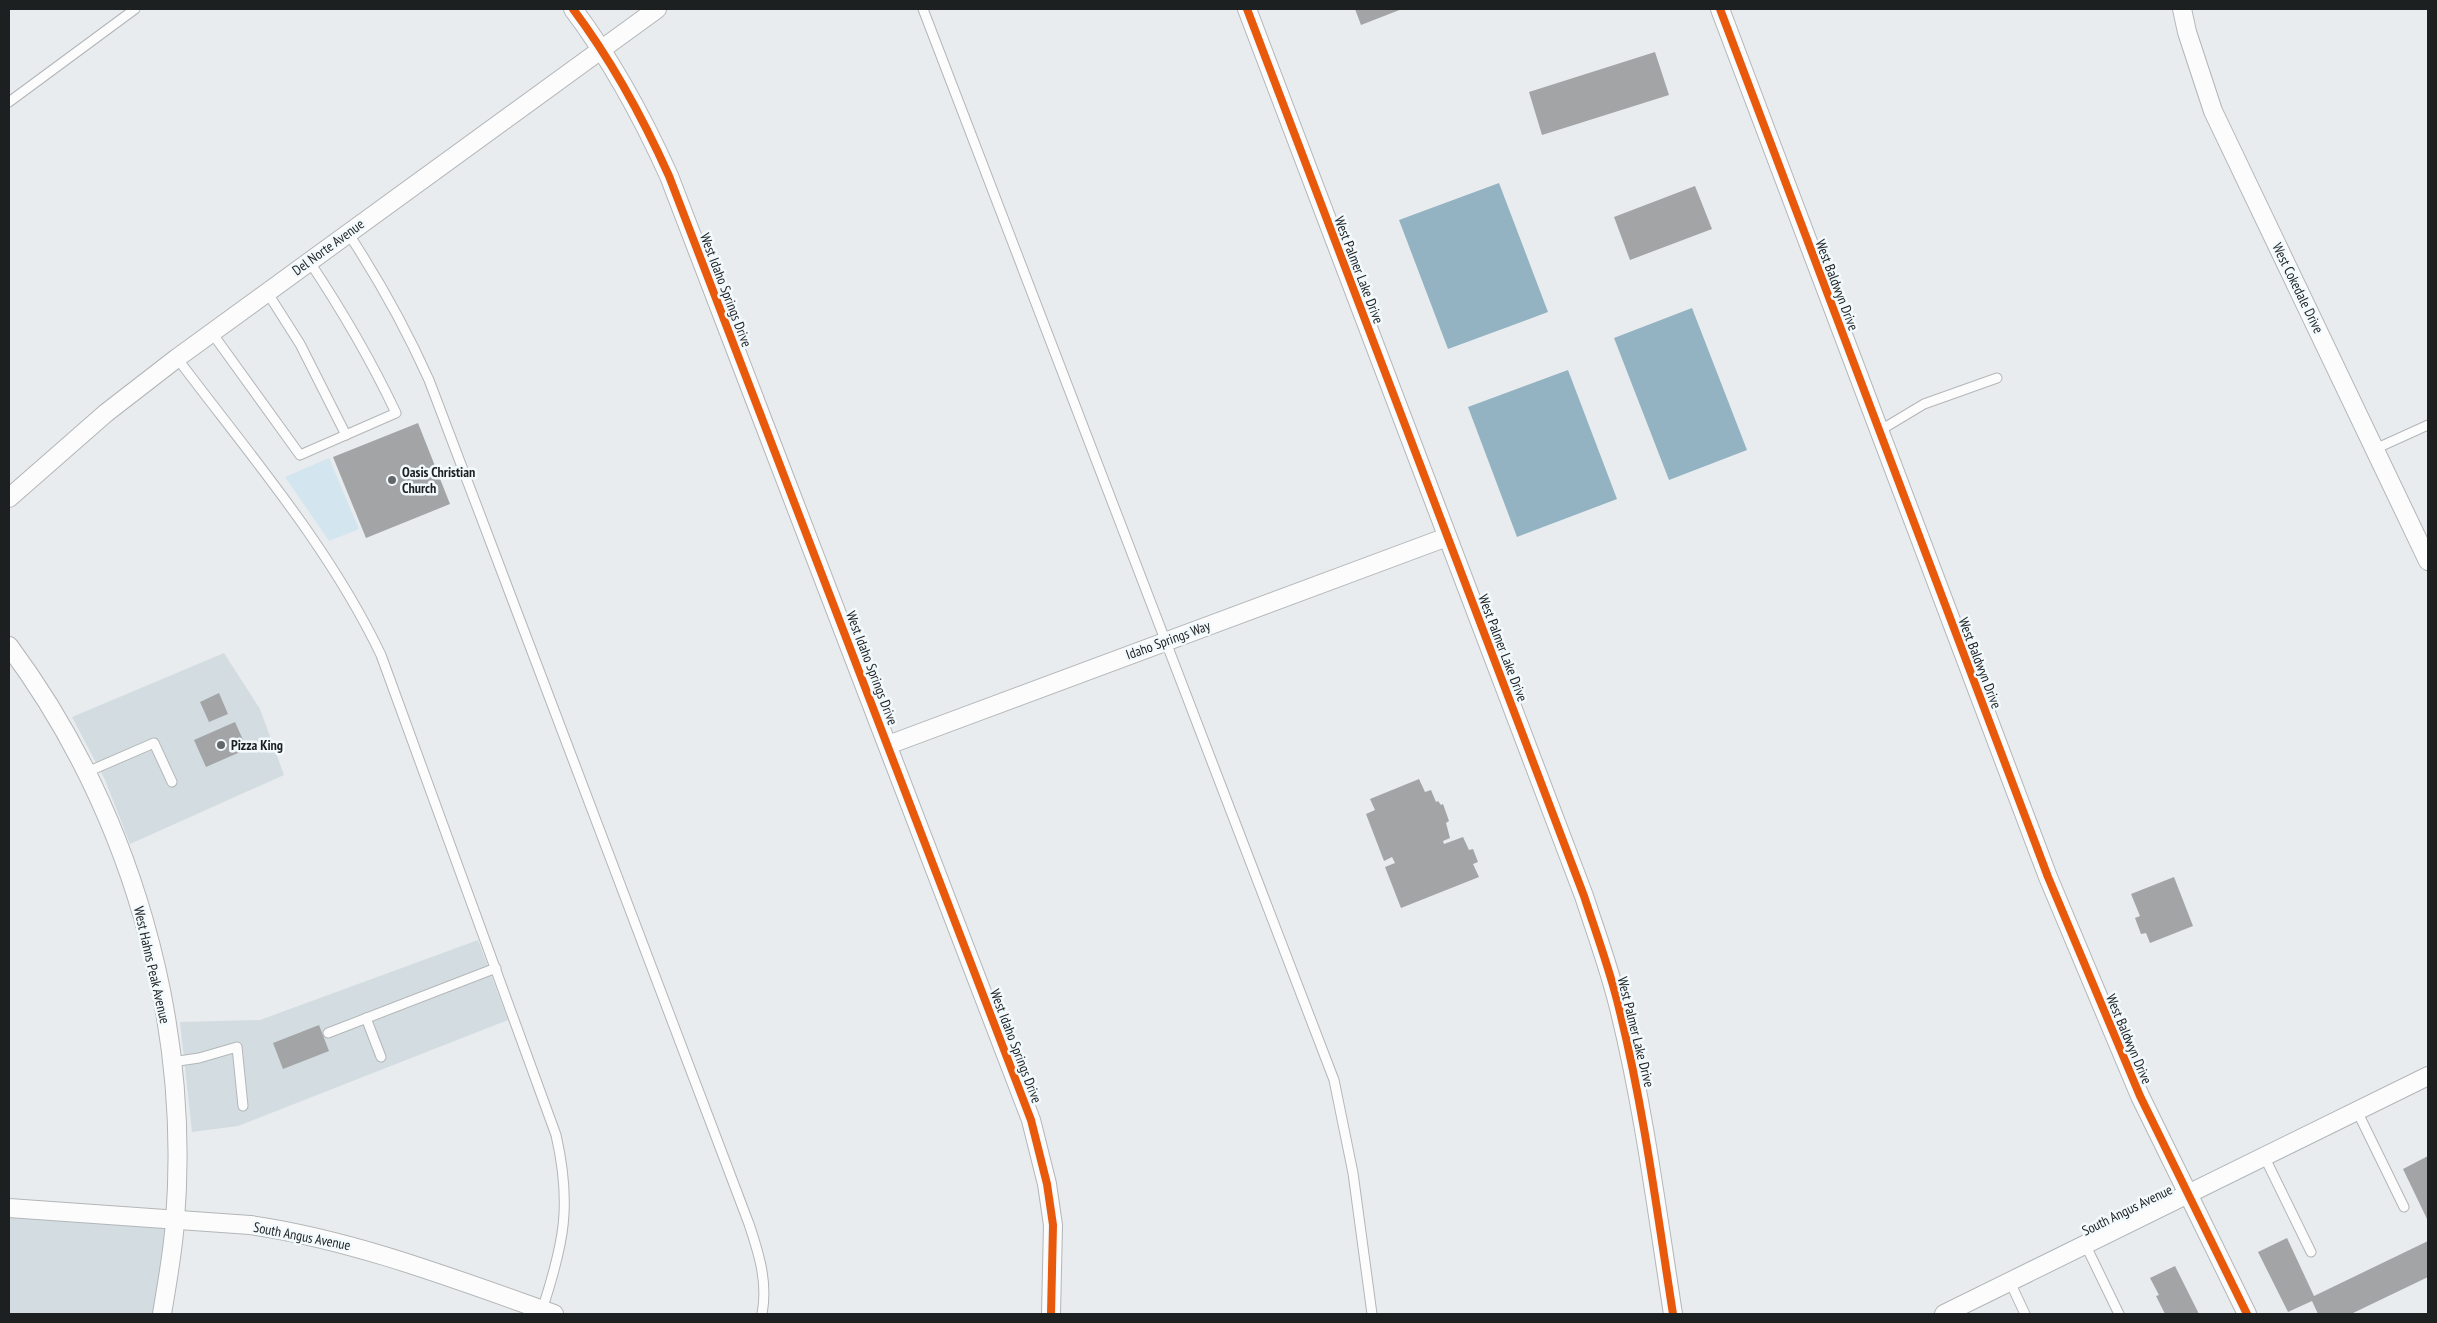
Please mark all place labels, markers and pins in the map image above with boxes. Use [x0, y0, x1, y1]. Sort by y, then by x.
place label: Oasis Christian Church [402, 463, 475, 497]
marker: Oasis Christian Church [386, 474, 398, 486]
place label: Pizza King [231, 736, 283, 754]
marker: Pizza King [215, 739, 227, 751]

